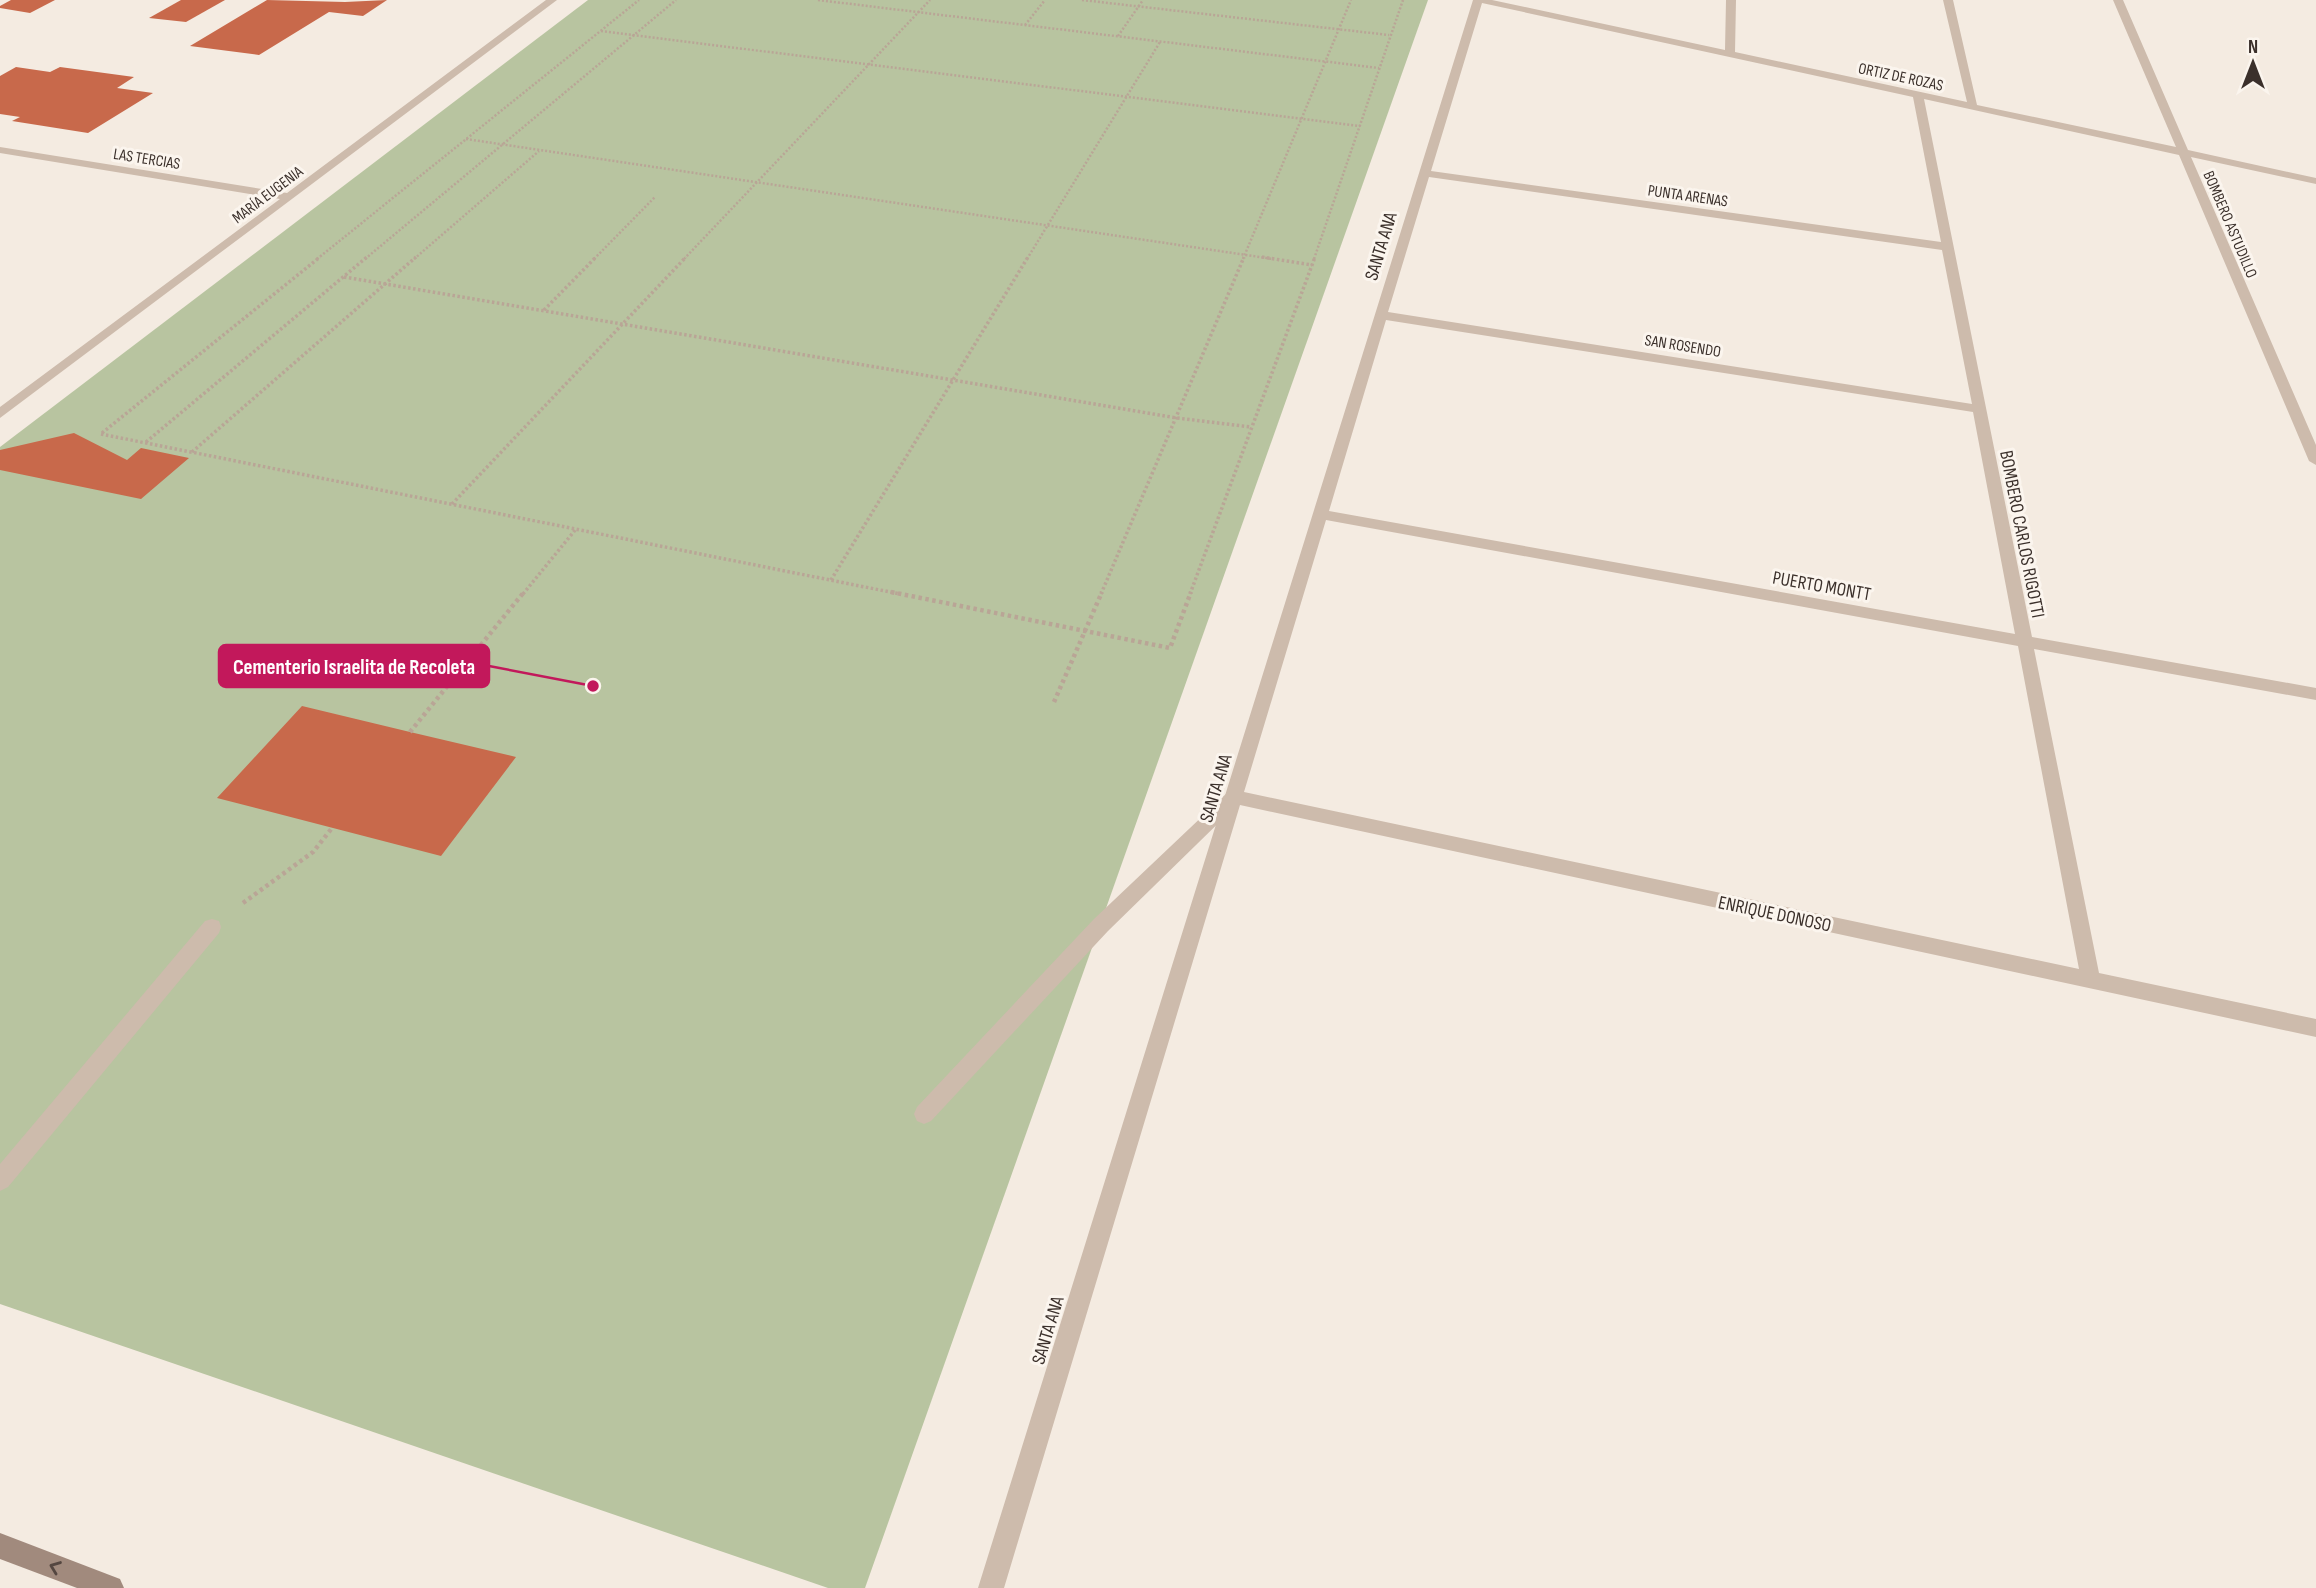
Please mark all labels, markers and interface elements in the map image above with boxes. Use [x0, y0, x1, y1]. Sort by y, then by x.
north arrow [2218, 28, 2288, 98]
text: N [2248, 36, 2258, 59]
street label: ORTIZ DE ROZAS [1856, 59, 1945, 96]
street label: LAS TERCIAS [112, 145, 182, 174]
street label: MARÍA EUGENIA [229, 162, 307, 228]
street label: BOMBERO ASTUDILLO [2199, 168, 2261, 281]
street label: PUNTA ARENAS [1646, 181, 1729, 212]
street label: SANTA ANA [1360, 209, 1403, 283]
street label: SAN ROSENDO [1643, 331, 1722, 362]
street label: BOMBERO CARLOS RIGOTTI [1994, 449, 2049, 620]
street label: PUERTO MONTT [1771, 567, 1873, 606]
callout: Cementerio Israelita de Recoleta [219, 645, 489, 687]
text: Cementerio Israelita de Recoleta [233, 655, 475, 680]
street label: SANTA ANA [1195, 751, 1238, 825]
street label: ENRIQUE DONOSO [1716, 891, 1833, 938]
street label: SANTA ANA [1027, 1293, 1070, 1367]
one-way arrow [50, 1561, 62, 1575]

